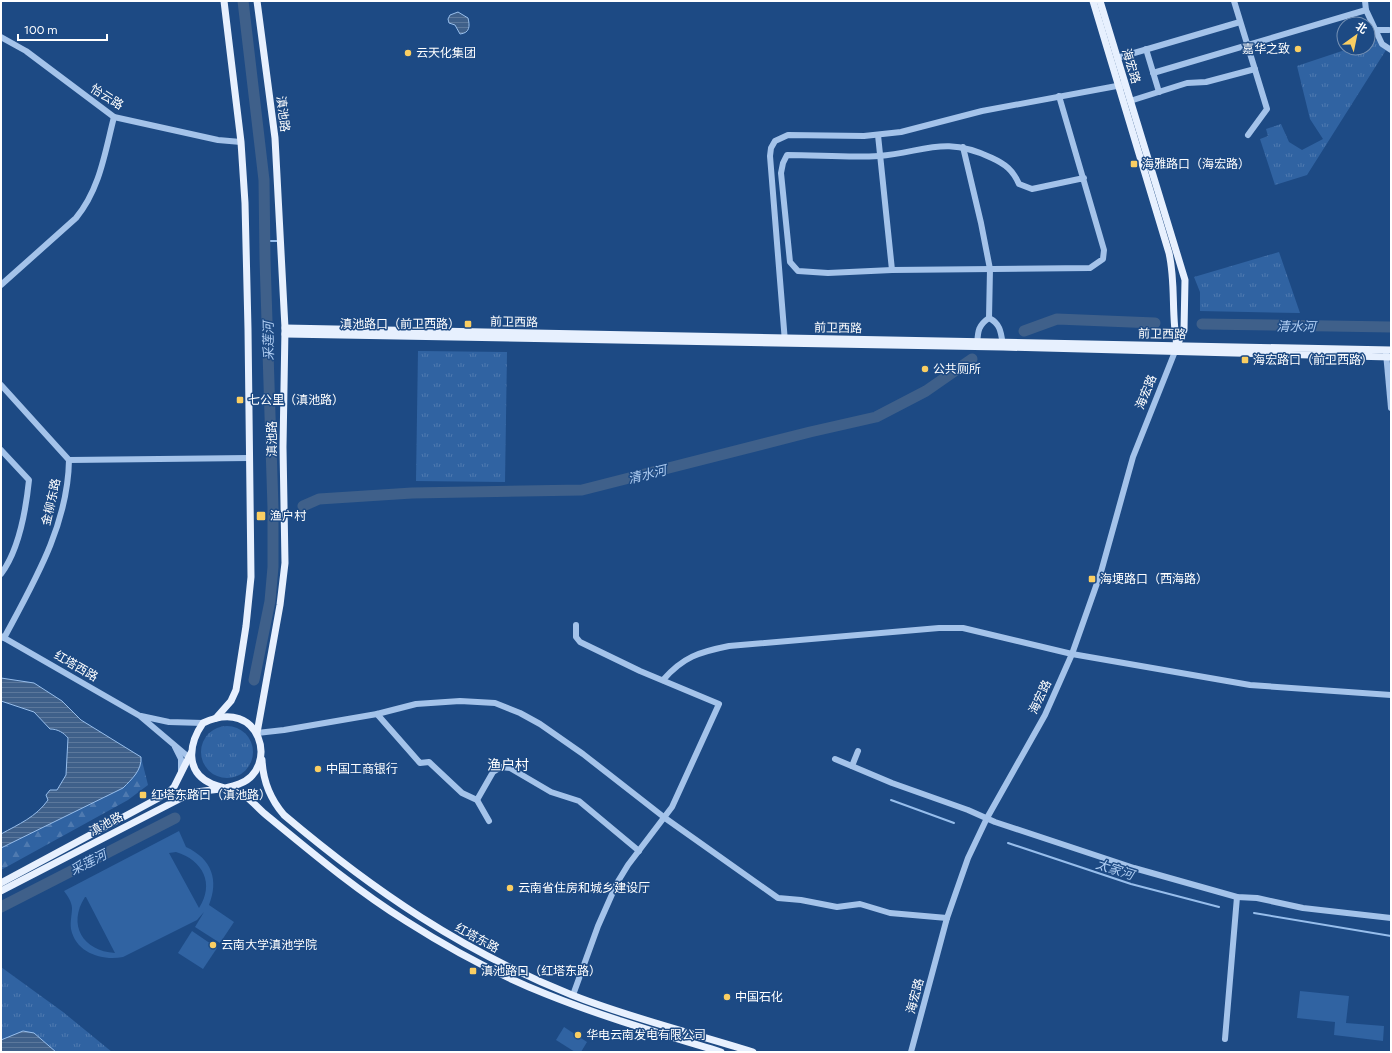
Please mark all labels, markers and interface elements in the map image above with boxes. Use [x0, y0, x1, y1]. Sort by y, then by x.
scale bar [18, 16, 107, 42]
north arrow [1336, 16, 1376, 56]
text: 北 [1353, 20, 1369, 36]
text: 100 m [24, 23, 58, 37]
place label: 嘉华之致 [1242, 42, 1290, 56]
marker: 嘉华之致 [1293, 44, 1303, 54]
place label: 云天化集团 [416, 46, 476, 60]
street label: 海宏路 [1119, 47, 1143, 85]
marker: 云天化集团 [403, 48, 413, 58]
street label: 怡云路 [88, 82, 126, 112]
street label: 滇池路 [274, 95, 292, 133]
place label: 海雅路口（海宏路） [1142, 157, 1250, 171]
marker: 海雅路口（海宏路） [1129, 159, 1139, 169]
street label: 前卫西路 [490, 315, 538, 329]
place label: 滇池路口（前卫西路） [340, 317, 460, 331]
water label: 采莲河 [261, 318, 276, 361]
marker: 滇池路口（前卫西路） [463, 319, 473, 329]
water label: 清水河 [1276, 319, 1319, 334]
street label: 前卫西路 [814, 321, 862, 335]
street label: 前卫西路 [1138, 327, 1186, 341]
place label: 海宏路口（前卫西路） [1253, 353, 1373, 367]
marker: 海宏路口（前卫西路） [1240, 355, 1250, 365]
place label: 公共厕所 [933, 362, 981, 376]
marker: 公共厕所 [920, 364, 930, 374]
street label: 海宏路 [1133, 373, 1159, 411]
place label: 七公里（滇池路） [248, 393, 344, 407]
marker: 七公里（滇池路） [235, 395, 245, 405]
street label: 滇池路 [265, 421, 279, 457]
water label: 清水河 [626, 462, 671, 486]
street label: 金柳东路 [39, 477, 63, 527]
place label: 渔户村 [270, 509, 307, 523]
marker: 渔户村 [255, 510, 267, 522]
place label: 海埂路口（西海路） [1100, 572, 1208, 586]
marker: 海埂路口（西海路） [1087, 574, 1097, 584]
street label: 红塔西路 [52, 648, 100, 684]
street label: 海宏路 [1026, 678, 1054, 716]
district label: 渔户村 [487, 757, 529, 774]
place label: 中国工商银行 [326, 762, 398, 776]
marker: 中国工商银行 [313, 764, 323, 774]
place label: 红塔东路口（滇池路） [151, 788, 271, 802]
marker: 红塔东路口（滇池路） [138, 790, 148, 800]
street label: 滇池路 [87, 809, 125, 839]
water label: 采莲河 [67, 846, 112, 878]
water label: 太家河 [1094, 856, 1139, 884]
place label: 云南省住房和城乡建设厅 [518, 881, 650, 895]
marker: 云南省住房和城乡建设厅 [505, 883, 515, 893]
street label: 红塔东路 [453, 921, 501, 955]
place label: 云南大学滇池学院 [221, 938, 317, 952]
marker: 云南大学滇池学院 [208, 940, 218, 950]
place label: 滇池路口（红塔东路） [481, 964, 601, 978]
marker: 滇池路口（红塔东路） [468, 966, 478, 976]
street label: 海宏路 [904, 977, 926, 1015]
place label: 中国石化 [735, 990, 783, 1004]
marker: 中国石化 [722, 992, 732, 1002]
place label: 华电云南发电有限公司 [586, 1028, 706, 1042]
marker: 华电云南发电有限公司 [573, 1030, 583, 1040]

